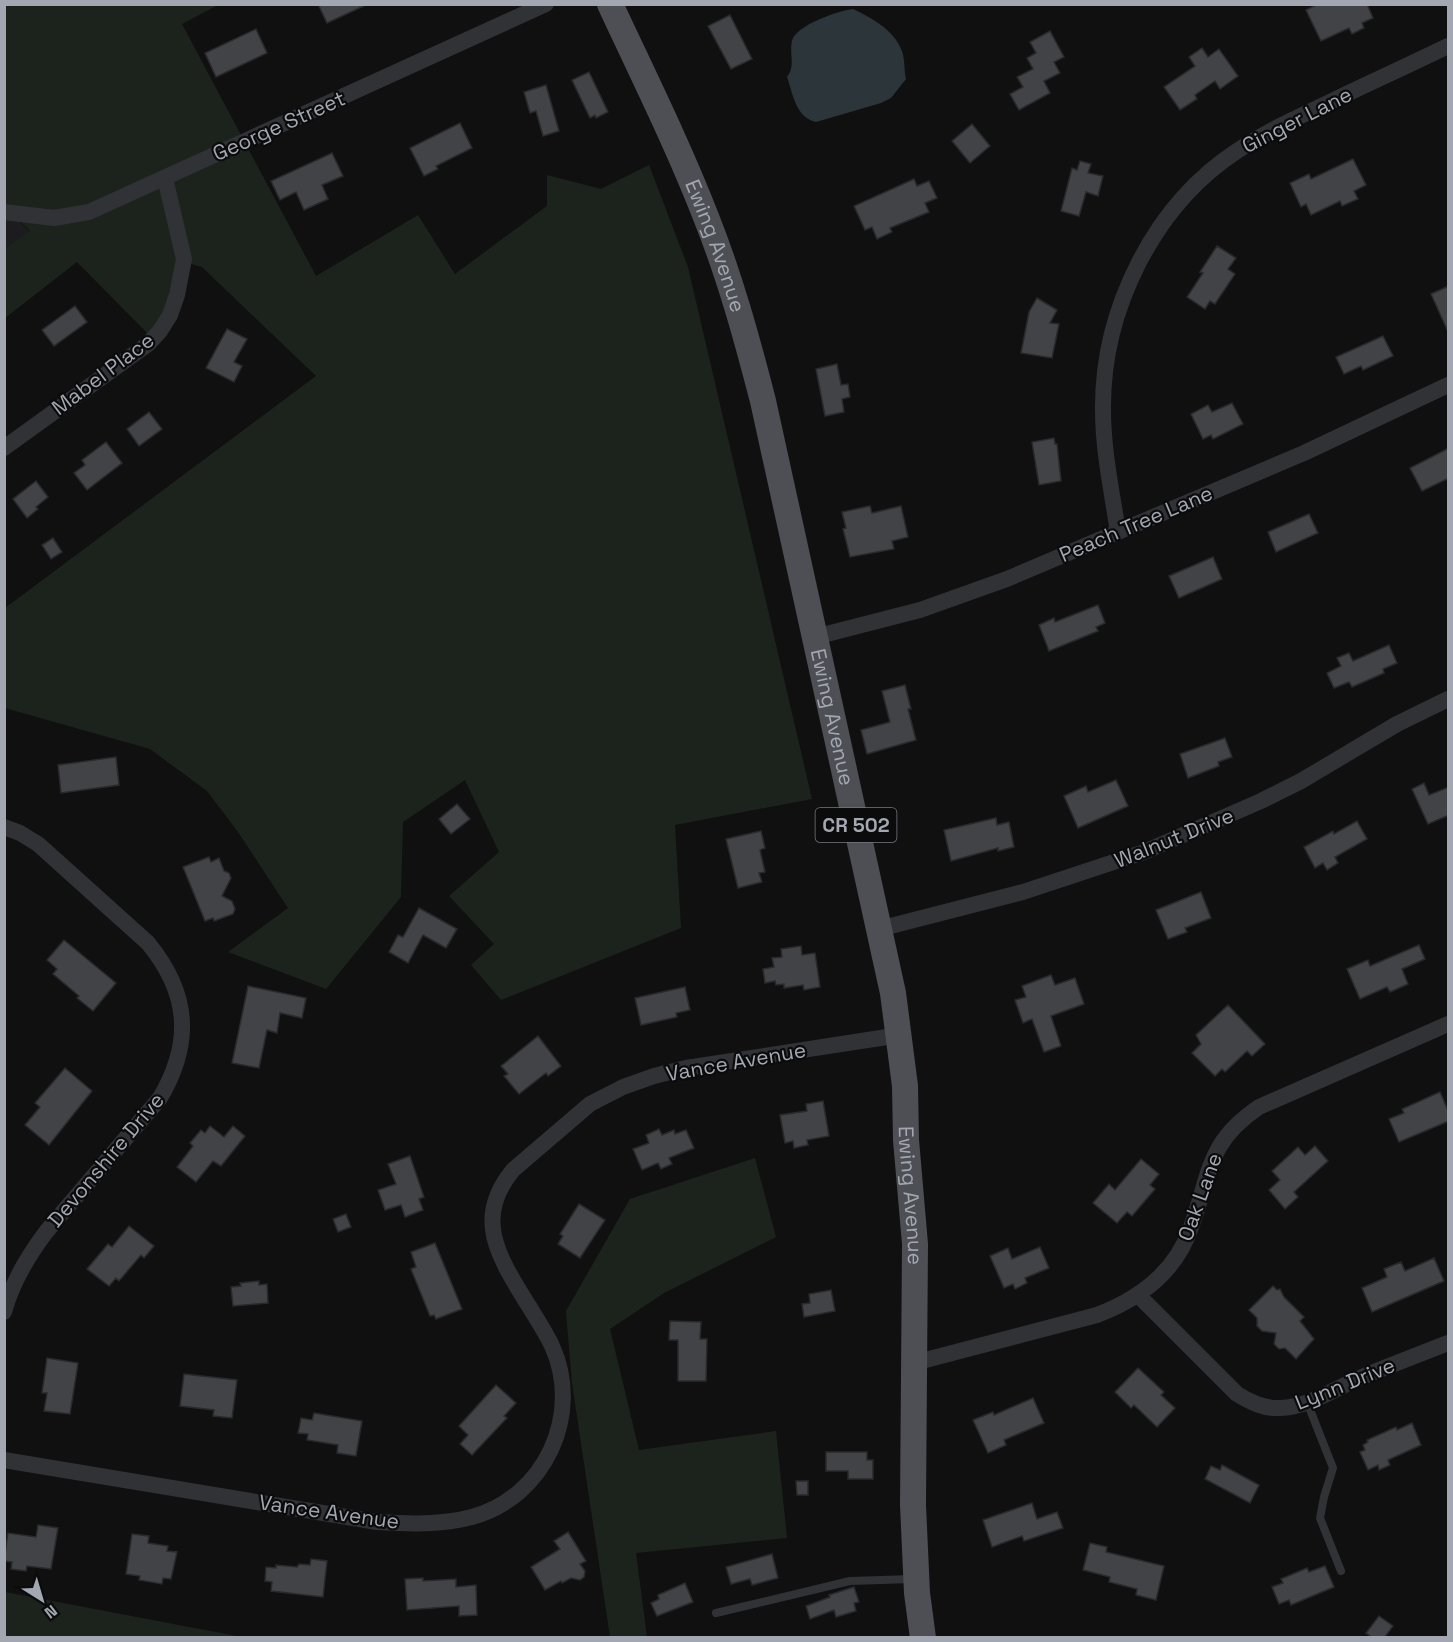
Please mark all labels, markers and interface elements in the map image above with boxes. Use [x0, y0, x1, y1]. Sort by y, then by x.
street label: Ginger Lane [1237, 80, 1356, 159]
street label: George Street [208, 84, 349, 167]
street label: Ewing Avenue [679, 175, 752, 315]
street label: Mabel Place [46, 326, 159, 421]
street label: Peach Tree Lane [1055, 479, 1217, 568]
street label: Ewing Avenue [805, 646, 861, 788]
street label: Walnut Drive [1110, 801, 1237, 874]
road number: CR 502 [816, 808, 896, 842]
street label: Vance Avenue [664, 1036, 808, 1087]
street label: Devonshire Drive [41, 1087, 170, 1232]
street label: Ewing Avenue [893, 1126, 929, 1265]
street label: Oak Lane [1171, 1149, 1228, 1245]
street label: Lynn Drive [1291, 1351, 1399, 1416]
street label: Vance Avenue [257, 1488, 401, 1535]
north arrow [12, 1570, 72, 1630]
text: N [40, 1600, 61, 1623]

